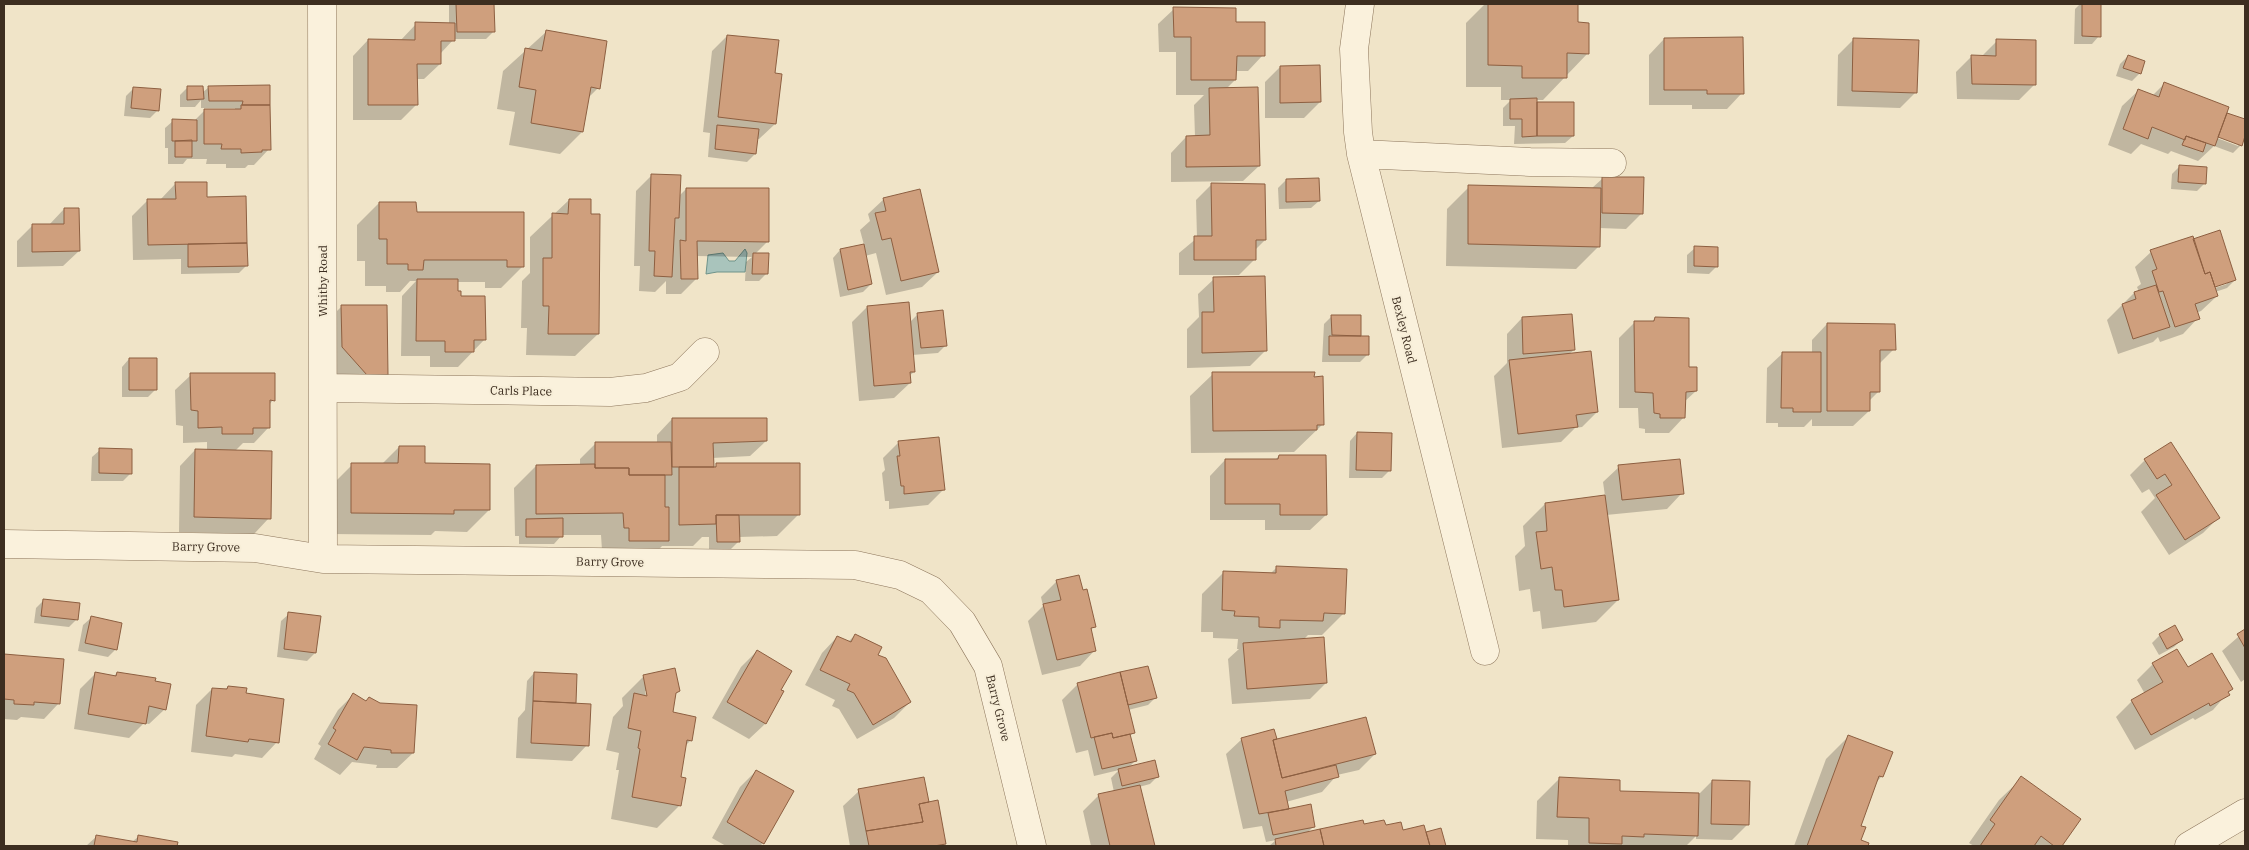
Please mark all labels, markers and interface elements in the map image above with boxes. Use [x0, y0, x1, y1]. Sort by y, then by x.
street label: Whitby Road [315, 245, 330, 317]
street label: Bexley Road [1389, 295, 1420, 365]
street label: Carls Place [490, 382, 552, 399]
street label: Barry Grove [172, 538, 240, 555]
street label: Barry Grove [576, 553, 644, 570]
street label: Barry Grove [983, 673, 1014, 743]

